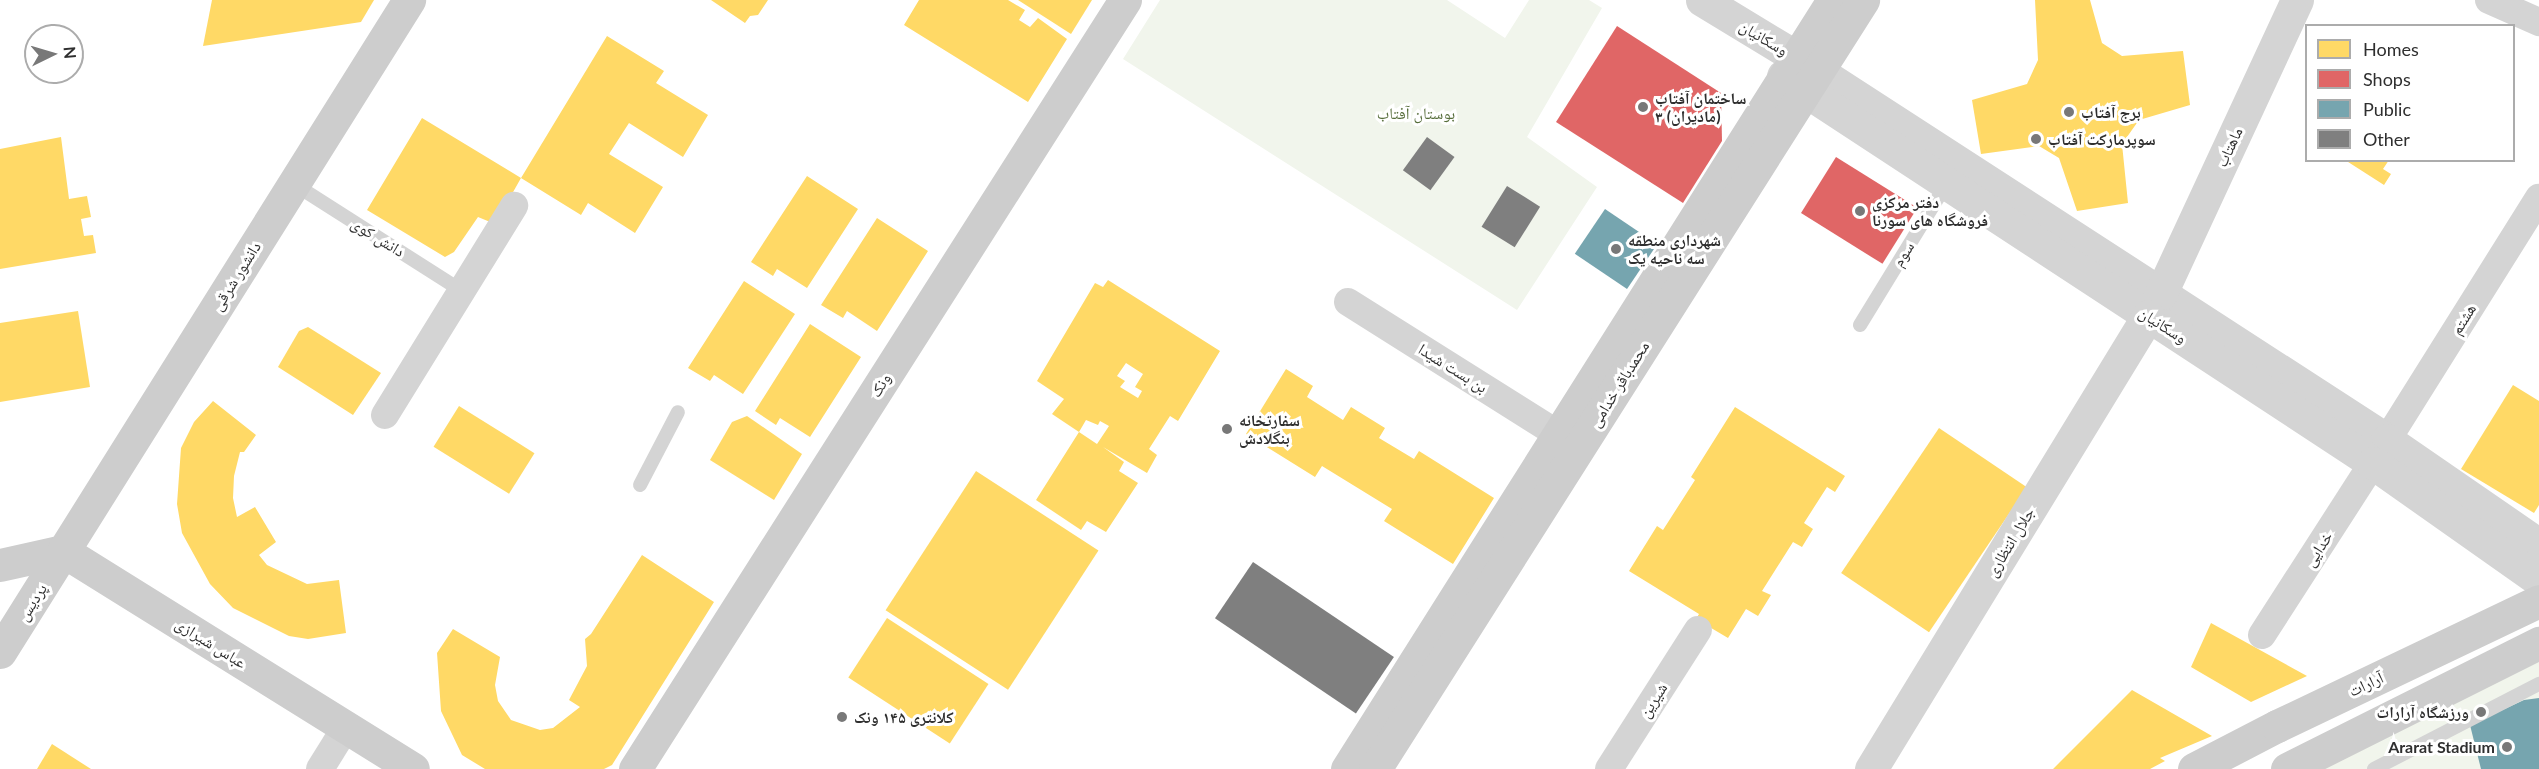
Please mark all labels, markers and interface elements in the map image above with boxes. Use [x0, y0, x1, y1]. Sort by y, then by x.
street label: وسکانیان [1736, 16, 1792, 60]
north arrow [24, 24, 84, 84]
legend [2305, 24, 2515, 162]
text: Homes [2363, 38, 2419, 60]
text: N [60, 46, 80, 60]
text: Shops [2363, 68, 2411, 90]
place label: ساختمان آفتاب ۳ (مادیران) [1655, 88, 1746, 126]
text: Public [2363, 98, 2411, 120]
marker: ساختمان آفتاب ۳ (مادیران) [1636, 100, 1650, 114]
place label: برج آفتاب [2081, 102, 2141, 122]
park label: بوستان آفتاب [1377, 103, 1455, 123]
marker: برج آفتاب [2062, 105, 2076, 119]
street label: ماهتاب [2212, 124, 2246, 170]
text: Other [2363, 128, 2410, 150]
place label: سوپرمارکت آفتاب [2048, 129, 2156, 149]
marker: سوپرمارکت آفتاب [2029, 132, 2043, 146]
place label: دفتر مرکزی فروشگاه های سورنا [1872, 192, 1988, 230]
marker: دفتر مرکزی فروشگاه های سورنا [1853, 204, 1867, 218]
street label: دانش کوی [348, 213, 408, 261]
place label: شهرداری منطقه سه ناحیه یک [1628, 230, 1721, 268]
street label: دانشور شرقی [207, 238, 265, 314]
street label: سوم [1888, 238, 1918, 270]
marker: شهرداری منطقه سه ناحیه یک [1609, 242, 1623, 256]
street label: هشتم [2446, 300, 2480, 338]
street label: وسکانیان [2136, 303, 2190, 347]
street label: محمدباقر خدامی [1585, 337, 1653, 431]
street label: بن بست شیدا [1415, 339, 1491, 397]
street label: ونک [865, 370, 895, 400]
place label: سفارتخانه بنگلادش [1239, 410, 1300, 448]
marker: سفارتخانه بنگلادش [1220, 422, 1234, 436]
street label: جلال انتظاری [1982, 504, 2038, 580]
street label: خدایی [2300, 528, 2336, 570]
street label: پردیس [13, 580, 51, 624]
street label: عباس شیرازی [172, 614, 250, 672]
street label: آرارات [2346, 668, 2386, 700]
street label: شیرین [1635, 679, 1671, 721]
place label: ورزشگاه آرارات [2376, 702, 2469, 722]
marker: ورزشگاه آرارات [2474, 705, 2488, 719]
place label: کلانتری ۱۴۵ ونک [854, 707, 954, 727]
marker: کلانتری ۱۴۵ ونک [835, 710, 849, 724]
place label: Ararat Stadium [2388, 737, 2495, 757]
marker: Ararat Stadium [2500, 740, 2514, 754]

